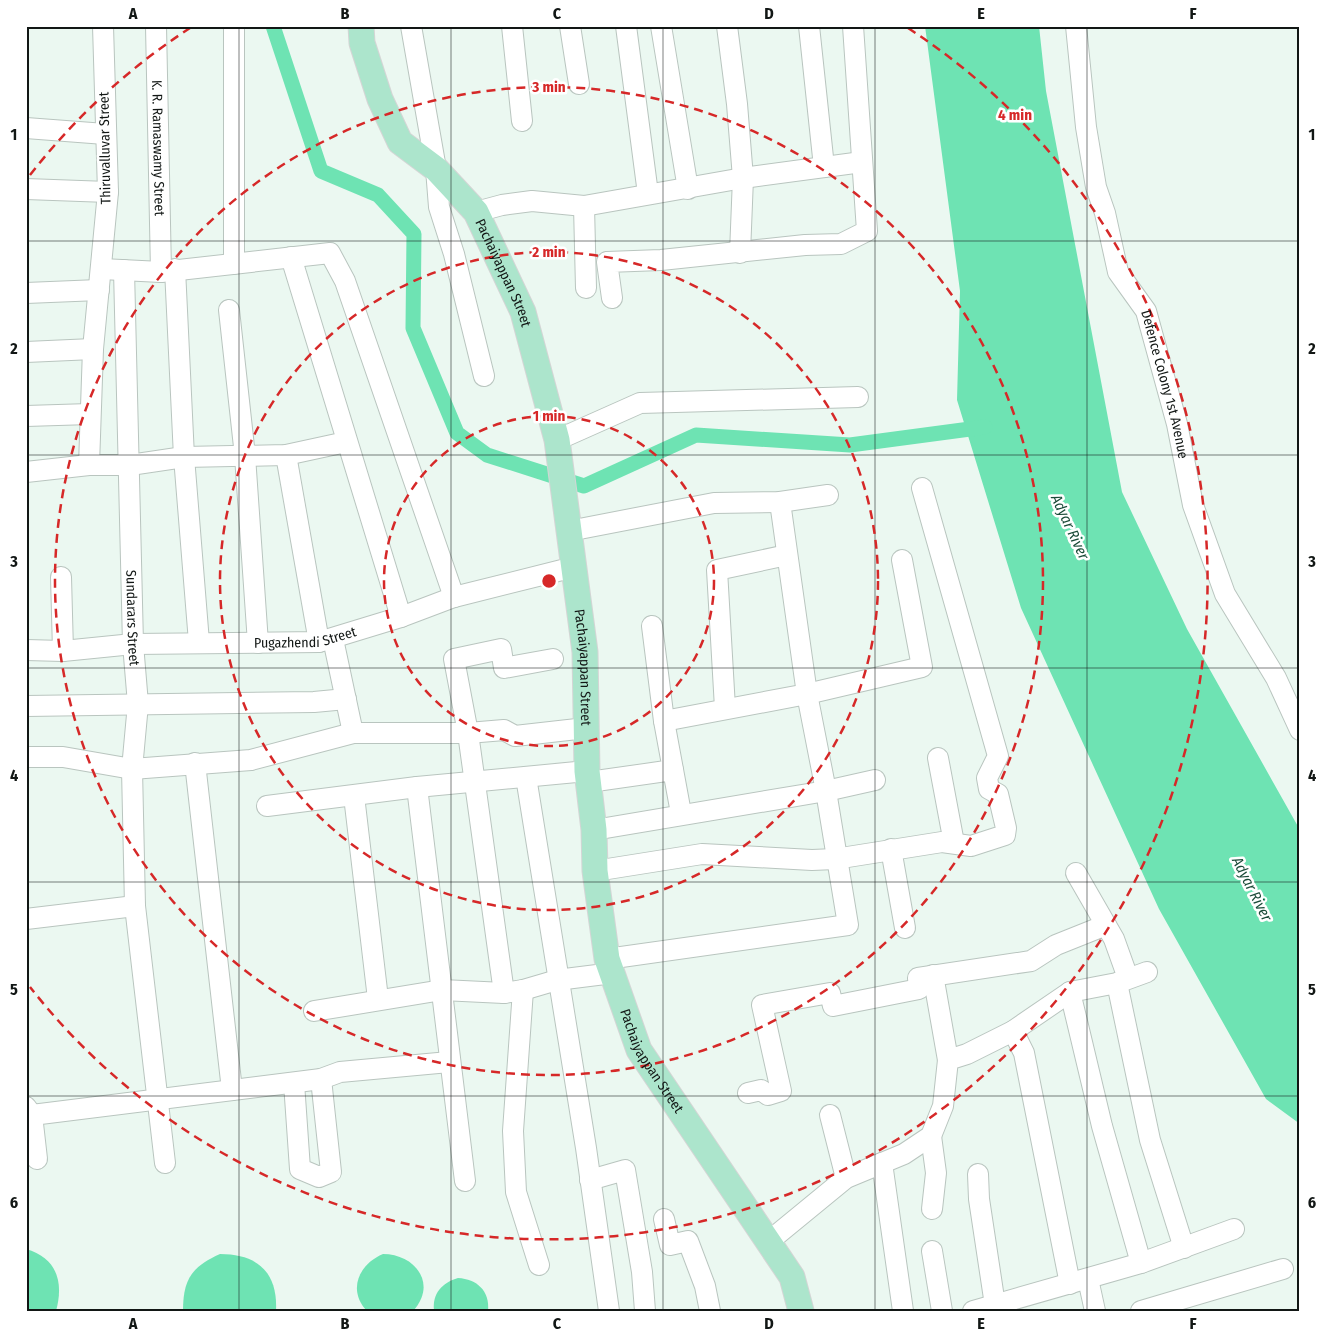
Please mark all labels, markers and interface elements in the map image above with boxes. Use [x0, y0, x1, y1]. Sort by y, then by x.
text: A [128, 4, 138, 23]
text: B [341, 4, 350, 23]
text: C [553, 4, 562, 23]
text: D [764, 4, 774, 23]
text: E [977, 4, 985, 23]
text: F [1189, 4, 1197, 23]
text: 3 min [531, 78, 566, 96]
street label: K. R. Ramaswamy Street [149, 80, 168, 217]
street label: Thiruvalluvar Street [96, 91, 114, 204]
text: 4 min [998, 106, 1032, 124]
text: 1 [11, 125, 17, 144]
text: 1 [1309, 125, 1315, 144]
street label: Pachaiyappan Street [472, 216, 535, 329]
text: 2 min [531, 243, 566, 261]
street label: Defence Colony 1st Avenue [1138, 308, 1192, 460]
text: 2 [9, 339, 18, 358]
text: 2 [1307, 339, 1316, 358]
text: 1 min [533, 407, 565, 425]
water label: Adyar River [1047, 491, 1093, 563]
text: 3 [9, 552, 18, 571]
text: 3 [1307, 552, 1316, 571]
street label: Sundarars Street [123, 570, 143, 667]
centre of rings [540, 572, 558, 590]
street label: Pachaiyappan Street [571, 608, 595, 726]
street label: Pugazhendi Street [254, 623, 359, 651]
text: 4 [10, 766, 18, 785]
text: 4 [1308, 766, 1316, 785]
water label: Adyar River [1228, 853, 1276, 925]
text: 5 [10, 980, 18, 999]
text: 5 [1308, 980, 1316, 999]
street label: Pachaiyappan Street [617, 1007, 688, 1116]
text: 6 [10, 1193, 18, 1212]
text: 6 [1308, 1193, 1316, 1212]
text: A [128, 1314, 138, 1333]
text: B [341, 1314, 350, 1333]
text: C [553, 1314, 562, 1333]
text: D [764, 1314, 774, 1333]
text: E [977, 1314, 985, 1333]
text: F [1189, 1314, 1197, 1333]

